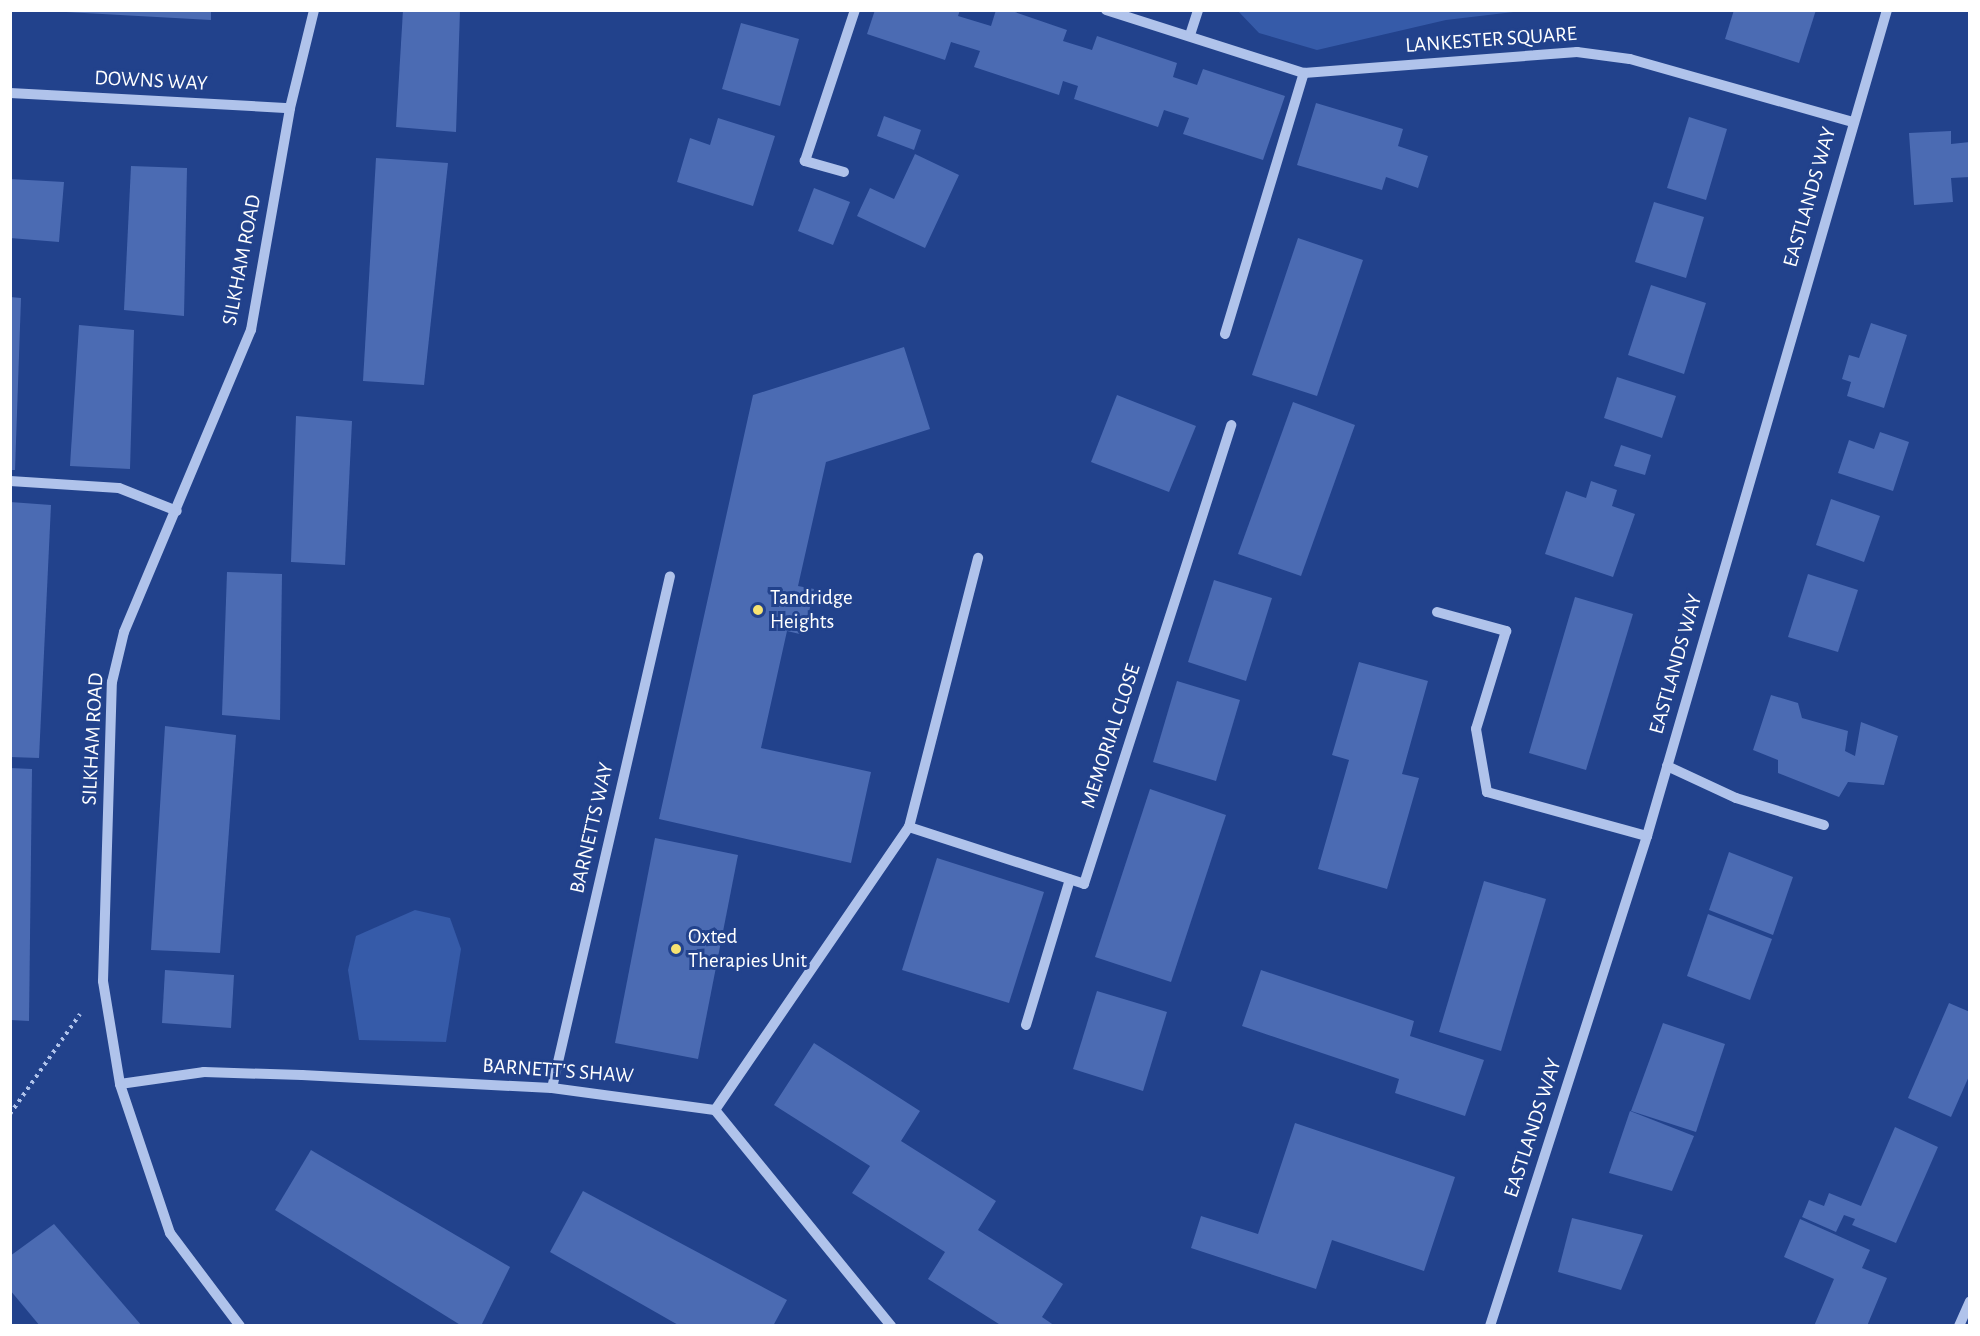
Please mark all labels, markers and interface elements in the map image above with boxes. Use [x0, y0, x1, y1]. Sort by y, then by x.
street label: LANKESTER SQUARE [1404, 21, 1578, 59]
street label: DOWNS WAY [94, 65, 208, 97]
street label: EASTLANDS WAY [1778, 124, 1842, 270]
street label: SILKHAM ROAD [217, 193, 267, 327]
place label: Tandridge Heights [770, 585, 853, 635]
street label: EASTLANDS WAY [1644, 591, 1708, 737]
marker: Tandridge Heights [751, 603, 765, 617]
street label: MEMORIAL CLOSE [1076, 661, 1146, 811]
street label: SILKHAM ROAD [77, 672, 109, 806]
street label: BARNETTS WAY [565, 760, 619, 896]
place label: Oxted Therapies Unit [688, 924, 807, 974]
marker: Oxted Therapies Unit [669, 942, 683, 956]
street label: BARNETT'S SHAW [481, 1053, 635, 1089]
street label: EASTLANDS WAY [1499, 1055, 1567, 1201]

